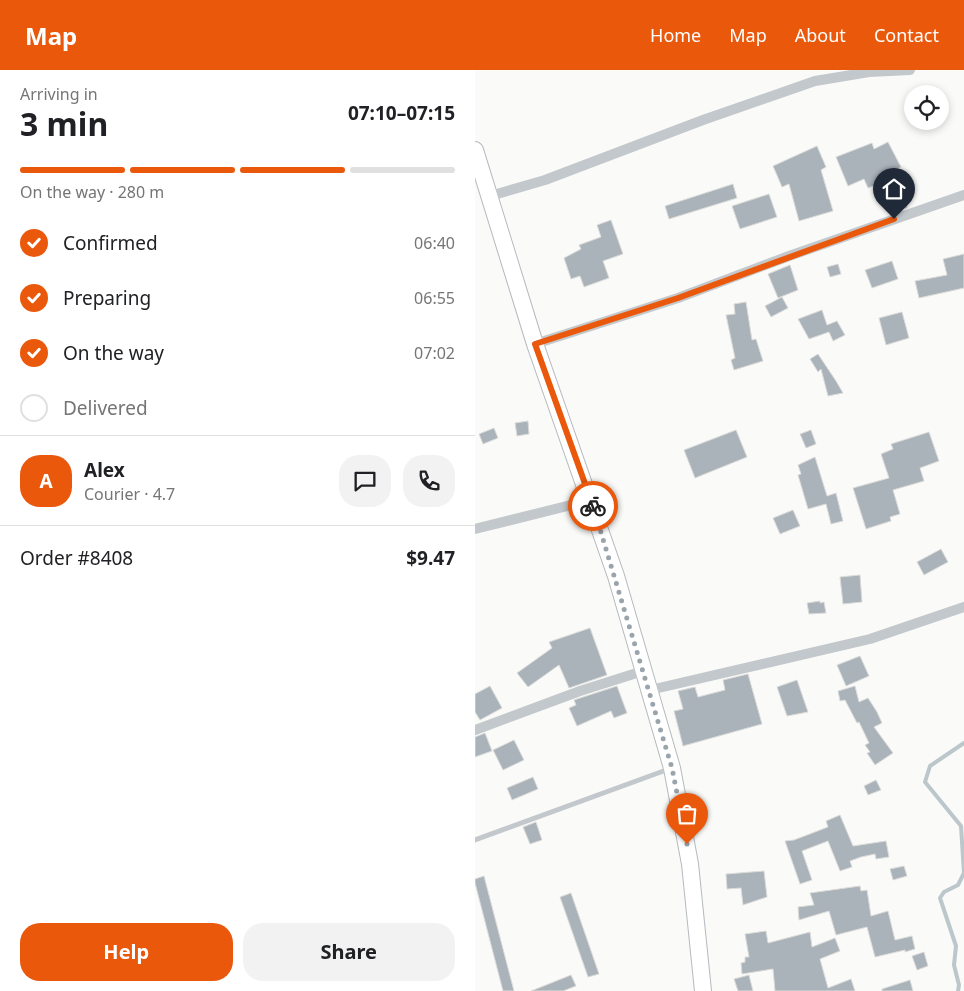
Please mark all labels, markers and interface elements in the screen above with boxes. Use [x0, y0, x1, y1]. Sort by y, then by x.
text: Map [25, 19, 77, 52]
text: Home [650, 23, 701, 47]
text: Map [729, 23, 767, 47]
text: About [795, 23, 846, 47]
text: Contact [874, 23, 939, 47]
text: Arriving in [20, 83, 98, 105]
map controls [904, 85, 949, 130]
button: locate [904, 85, 949, 130]
text: 07:10–07:15 [348, 100, 455, 126]
text: 3 min [20, 102, 108, 145]
pin [873, 168, 915, 219]
icon: home [880, 175, 908, 203]
text: On the way · 280 m [20, 181, 164, 203]
icon: check [20, 229, 48, 257]
text: Confirmed [63, 230, 158, 256]
text: 06:40 [414, 232, 455, 254]
icon: check [20, 284, 48, 312]
text: Preparing [63, 285, 151, 311]
text: 06:55 [414, 287, 455, 309]
icon: check [20, 339, 48, 367]
text: On the way [63, 340, 164, 366]
text: 07:02 [414, 342, 455, 364]
text: Delivered [63, 395, 148, 421]
button: chat [339, 455, 391, 507]
button: phone [403, 455, 455, 507]
text: Alex [84, 457, 125, 483]
text: A [39, 468, 53, 494]
courier [568, 481, 618, 531]
text: Courier · 4.7 [84, 483, 175, 505]
icon: bike [579, 492, 607, 520]
text: Order #8408 [20, 545, 133, 571]
text: $9.47 [406, 545, 455, 571]
pin [666, 793, 708, 844]
icon: bag [673, 800, 701, 828]
button: Help [20, 923, 233, 981]
button: Share [243, 923, 455, 981]

